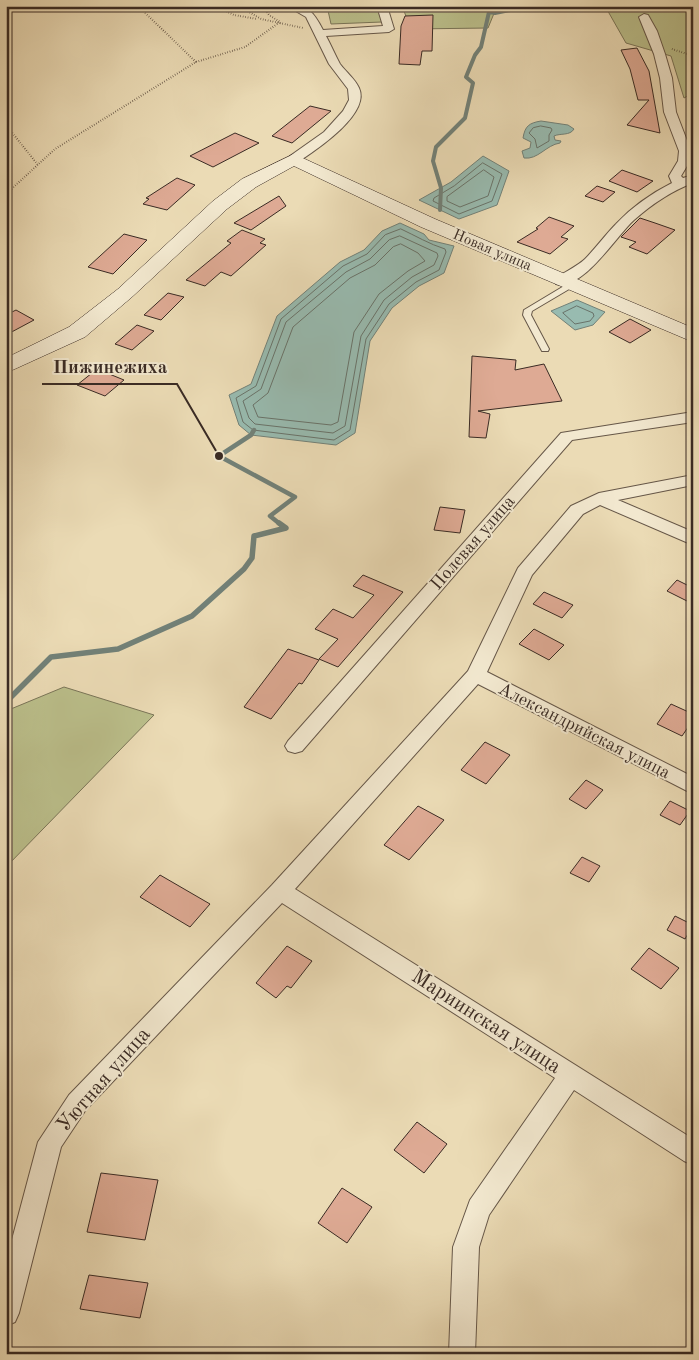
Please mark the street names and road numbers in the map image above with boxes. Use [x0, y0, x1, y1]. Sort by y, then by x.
street label: Новая улица [450, 228, 534, 275]
street label: Полевая улица [427, 492, 519, 594]
street label: Александрийская улица [495, 680, 673, 782]
street label: Мариинская улица [408, 966, 564, 1078]
street label: Уютная улица [53, 1024, 155, 1136]

